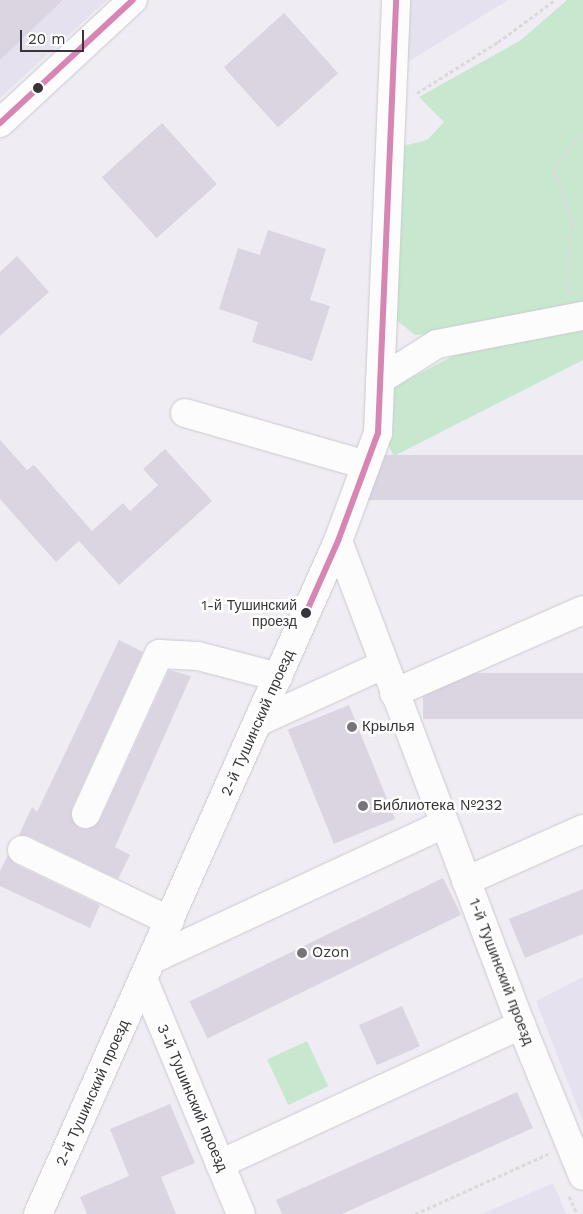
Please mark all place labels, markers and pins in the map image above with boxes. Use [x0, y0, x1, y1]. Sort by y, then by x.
unlabelled marker [33, 83, 43, 93]
place label: 1-й Тушинский проезд [201, 597, 297, 630]
marker: 1-й Тушинский проезд [301, 608, 311, 618]
place label: Крылья [362, 718, 415, 736]
marker: Крылья [346, 721, 358, 733]
place label: Библиотека №232 [373, 797, 502, 815]
marker: Библиотека №232 [357, 800, 369, 812]
place label: Ozon [312, 944, 349, 962]
marker: Ozon [296, 947, 308, 959]

